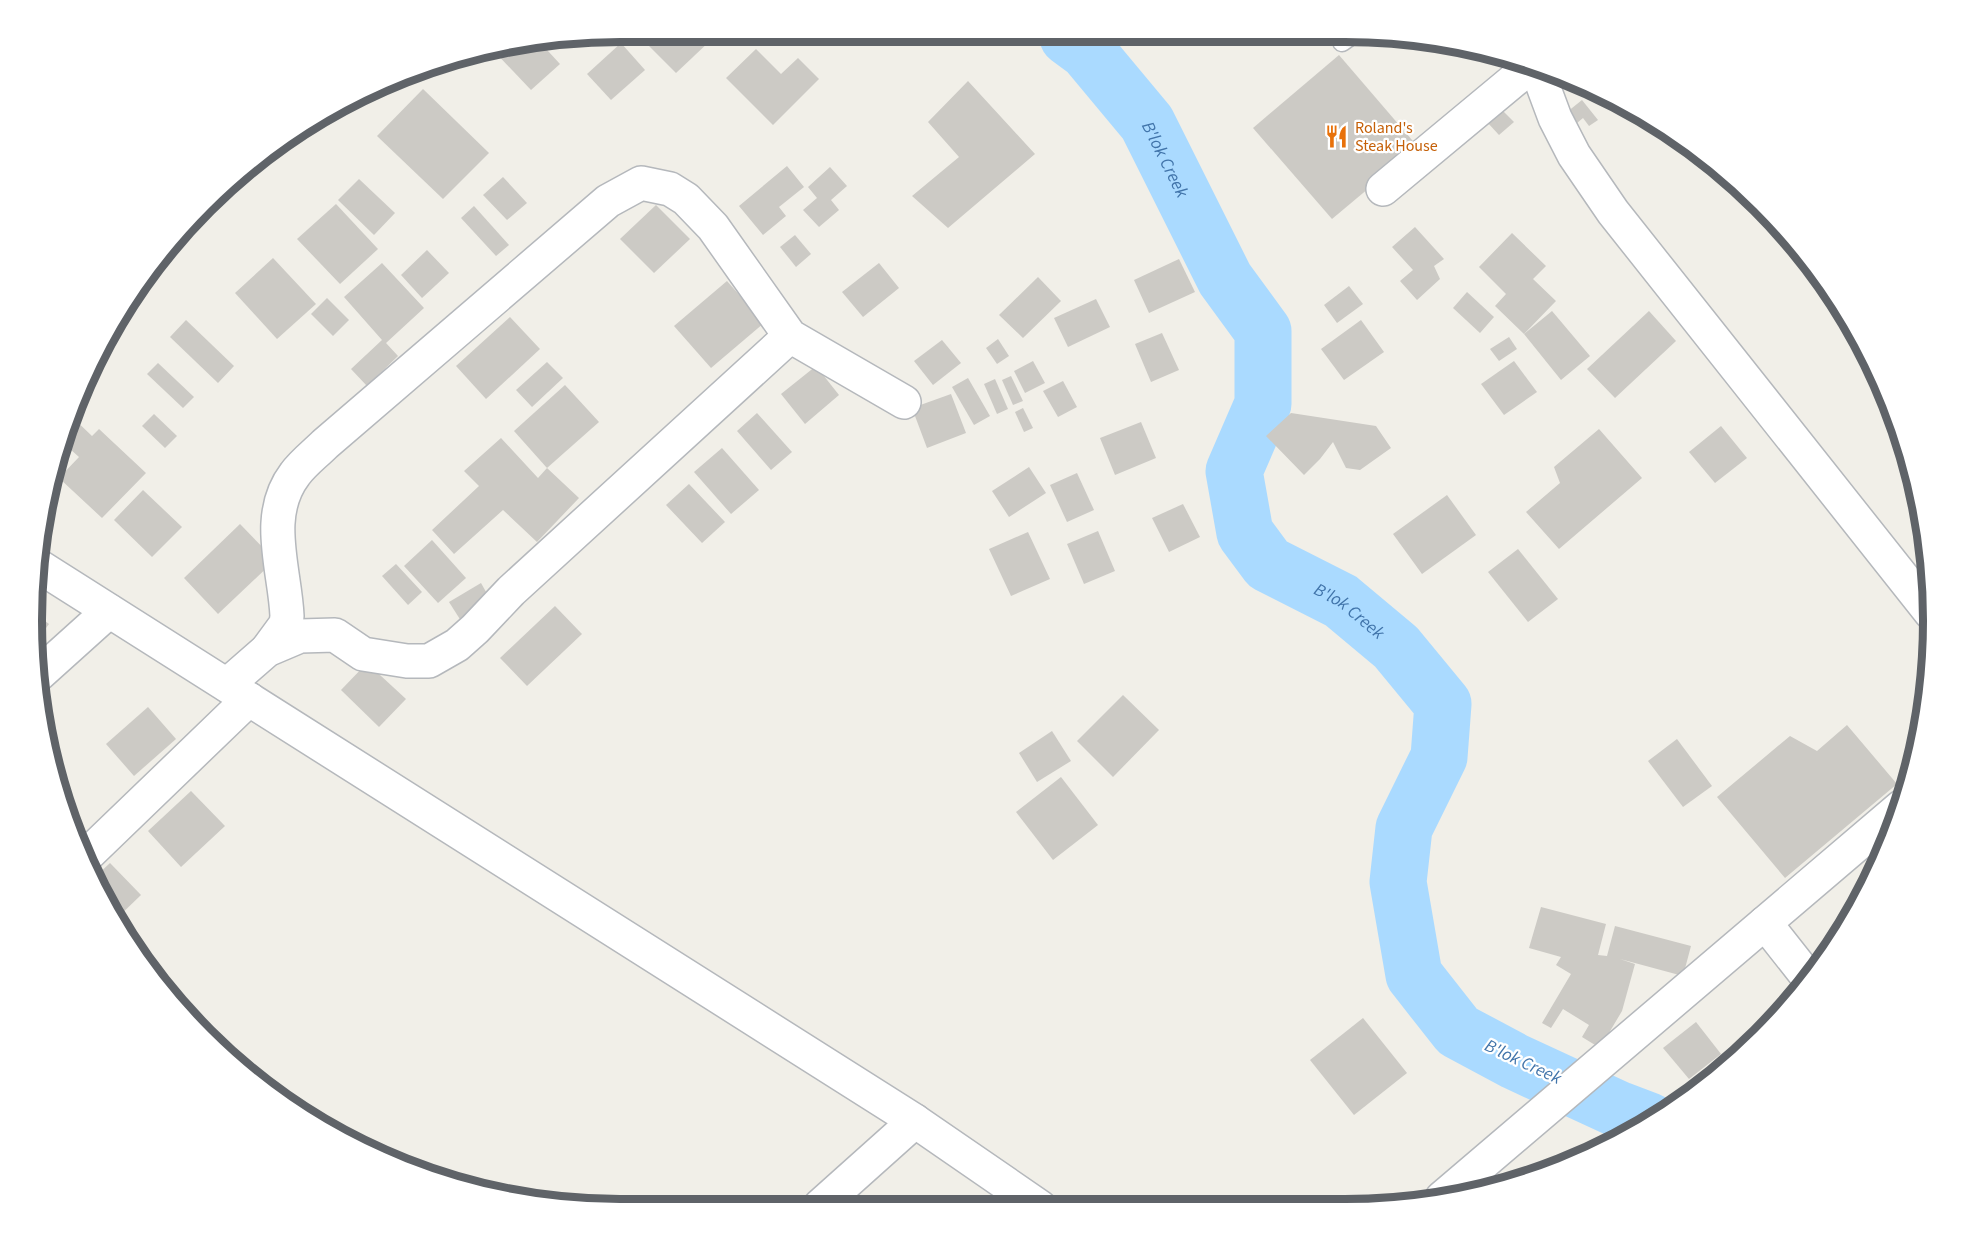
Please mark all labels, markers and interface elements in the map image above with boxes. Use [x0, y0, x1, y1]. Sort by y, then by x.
water label: B'lok Creek [1136, 117, 1195, 202]
place label: Roland's Steak House [1355, 117, 1438, 157]
restaurant icon: Roland's Steak House [1324, 124, 1350, 150]
water label: B'lok Creek [1310, 577, 1390, 645]
water label: B'lok Creek [1480, 1033, 1566, 1091]

